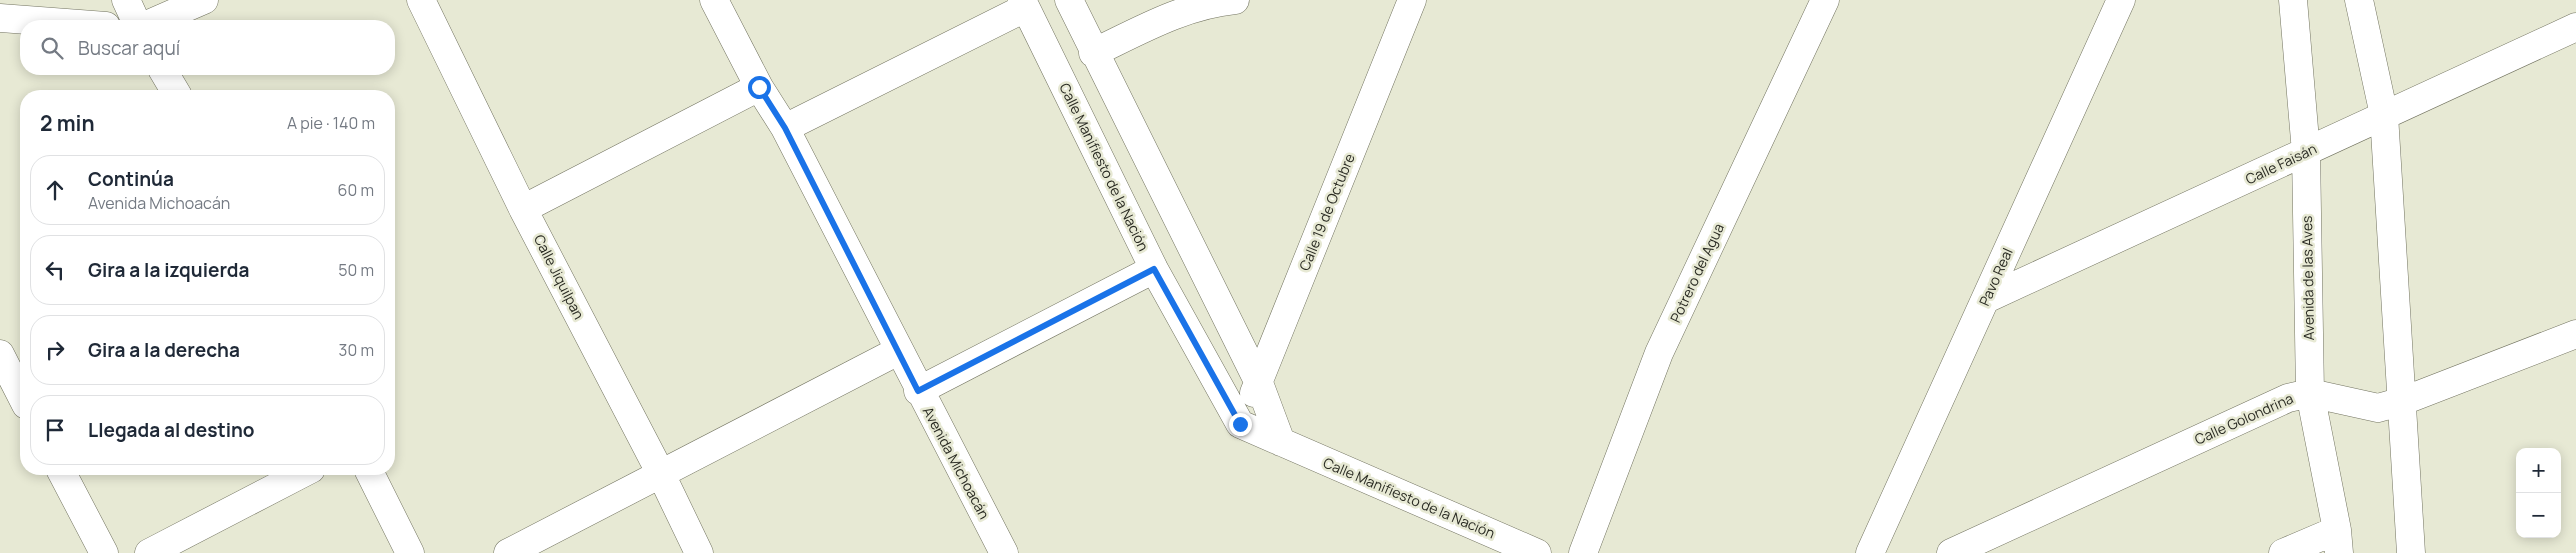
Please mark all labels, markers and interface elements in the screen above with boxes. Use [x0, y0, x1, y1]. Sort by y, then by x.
search box [20, 20, 395, 75]
icon: search [38, 34, 66, 62]
text: Buscar aquí [78, 35, 180, 61]
route start [748, 76, 771, 99]
street label: Calle Manifiesto de la Nación [1055, 80, 1153, 254]
text: 2 min [40, 109, 95, 137]
text: A pie · 140 m [287, 112, 375, 134]
street label: Calle Faisán [2242, 139, 2320, 188]
street label: Calle 19 de Octubre [1294, 150, 1359, 273]
text: Continúa [88, 166, 174, 192]
icon: ahead [41, 176, 69, 204]
text: 60 m [338, 179, 374, 201]
text: Avenida Michoacán [88, 192, 230, 214]
street label: Avenida de las Aves [2297, 215, 2318, 341]
street label: Potrero del Agua [1665, 220, 1728, 325]
street label: Calle Jiquilpan [530, 231, 589, 322]
street label: Pavo Real [1974, 245, 2017, 309]
icon: left [41, 256, 69, 284]
text: Gira a la izquierda [88, 257, 249, 283]
text: 50 m [338, 259, 374, 281]
icon: right [41, 336, 69, 364]
text: Gira a la derecha [88, 337, 240, 363]
text: 30 m [339, 339, 374, 361]
street label: Calle Golondrina [2192, 388, 2296, 449]
street label: Avenida Michoacán [919, 403, 994, 522]
route end [1229, 413, 1252, 436]
icon: arrive [41, 416, 69, 444]
text: Llegada al destino [88, 417, 255, 443]
map controls [2516, 448, 2561, 538]
button: + [2516, 448, 2561, 493]
street label: Calle Manifiesto de la Nación [1320, 453, 1498, 542]
button: − [2516, 493, 2561, 538]

